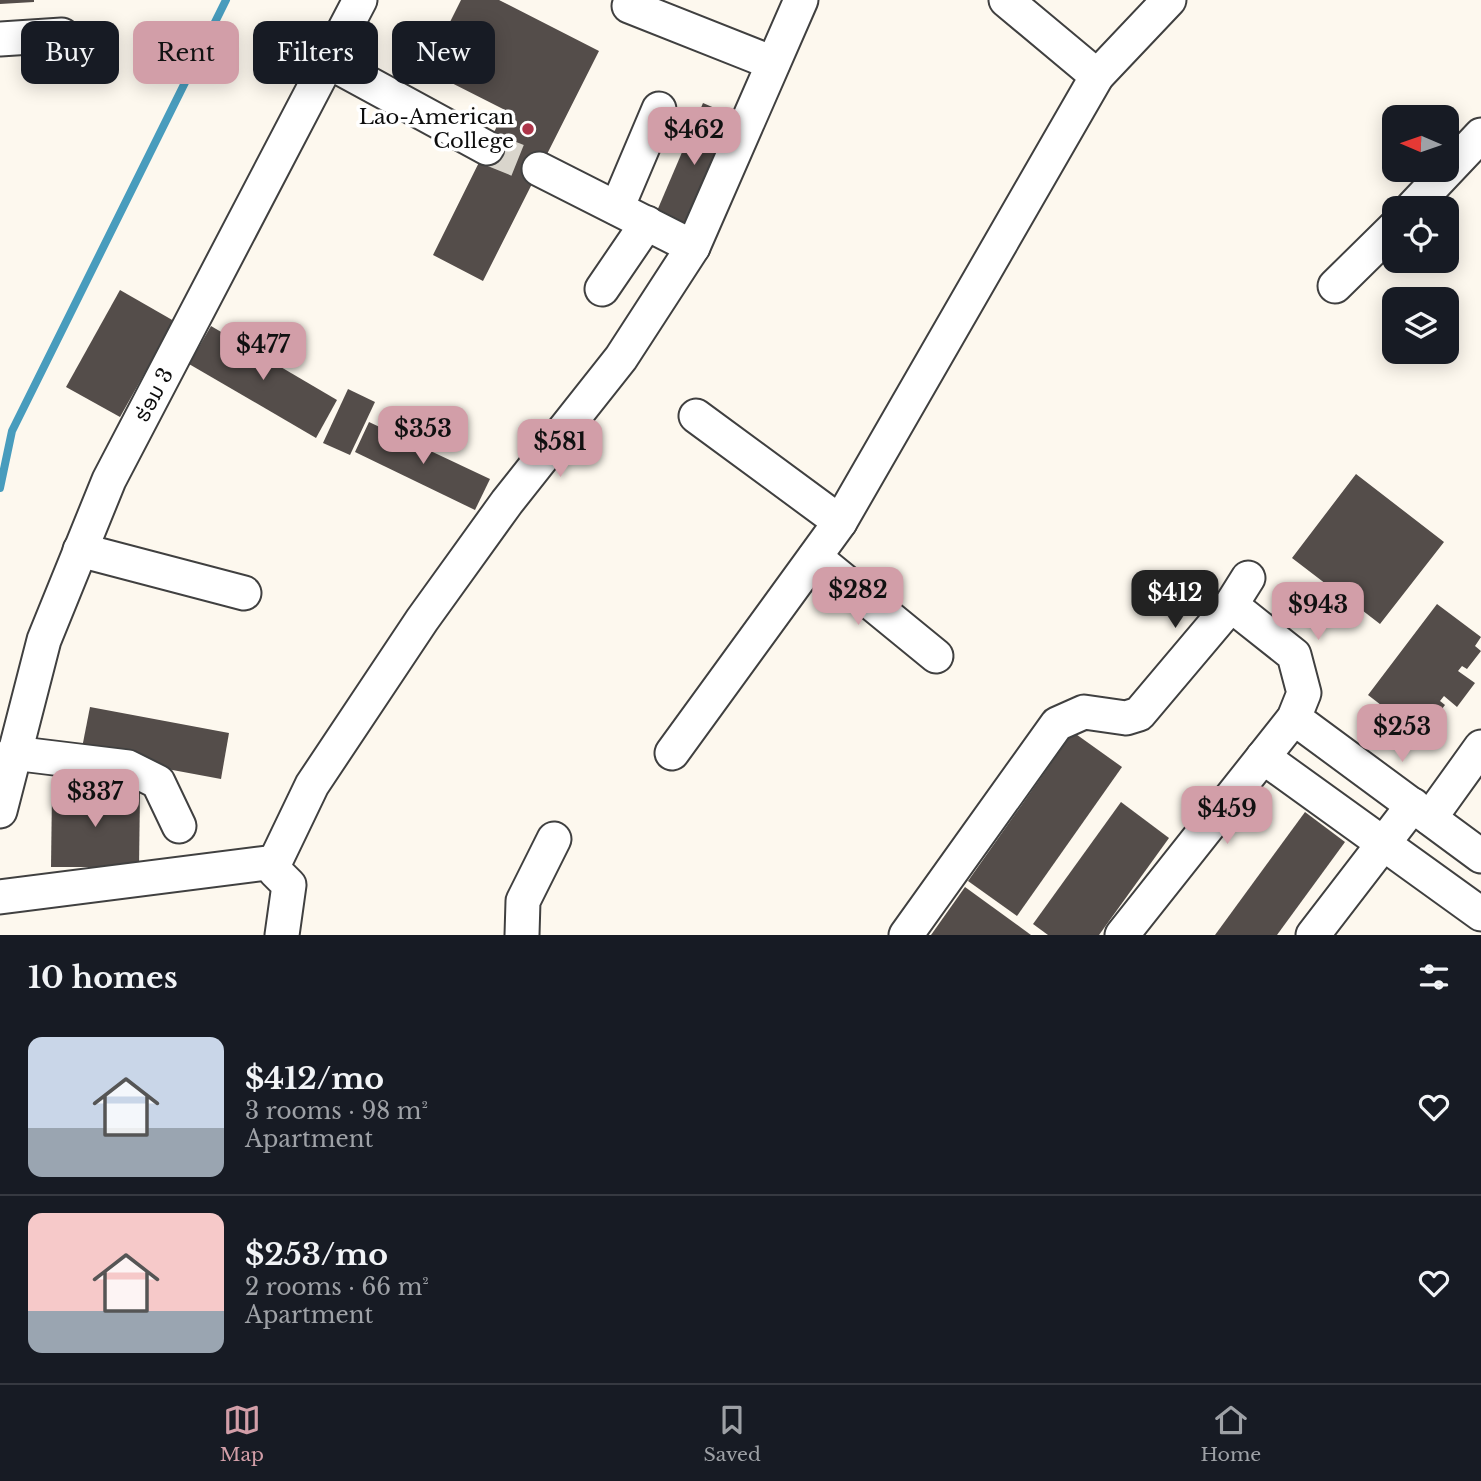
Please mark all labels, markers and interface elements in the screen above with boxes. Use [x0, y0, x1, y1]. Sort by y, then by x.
chip: Buy [21, 21, 119, 84]
chip: Rent [133, 21, 239, 84]
chip: Filters [253, 21, 378, 84]
chip: New [392, 21, 495, 84]
place label: Lao-American College [359, 104, 514, 154]
north arrow [1382, 105, 1460, 182]
map controls [1382, 105, 1459, 364]
pin: $462 [653, 108, 735, 167]
text: $462 [664, 116, 724, 144]
marker: Lao-American College [520, 121, 536, 137]
button: locate [1382, 196, 1459, 273]
button: layers [1382, 287, 1459, 364]
pin: $477 [222, 322, 304, 382]
text: $477 [236, 331, 290, 359]
street label: ຮ່ອມ 3 [129, 363, 179, 427]
pin: $353 [382, 406, 464, 466]
text: $353 [394, 415, 452, 443]
pin: $581 [519, 420, 601, 479]
text: $581 [533, 428, 587, 456]
pin: $282 [817, 568, 899, 627]
pin: $412 [1134, 570, 1216, 630]
text: $282 [828, 576, 888, 604]
text: $412 [1147, 579, 1203, 607]
pin: $943 [1277, 582, 1359, 642]
text: $943 [1288, 591, 1348, 619]
pin: $253 [1361, 704, 1443, 764]
text: $253 [1373, 713, 1431, 741]
pin: $337 [54, 770, 136, 829]
text: $337 [67, 778, 123, 806]
pin: $459 [1186, 786, 1268, 846]
text: $459 [1197, 795, 1257, 823]
icon: filters [1415, 958, 1453, 996]
text: 10 homes [28, 959, 178, 996]
text: $412/mo [245, 1060, 384, 1097]
icon: home [84, 1065, 168, 1149]
icon: heart [1415, 1088, 1453, 1126]
text: 3 rooms · 98 m² [245, 1097, 428, 1125]
text: Apartment [245, 1125, 373, 1153]
text: $253/mo [245, 1236, 388, 1273]
icon: home [84, 1241, 168, 1325]
icon: heart [1415, 1264, 1453, 1302]
text: 2 rooms · 66 m² [245, 1273, 429, 1301]
text: Apartment [245, 1301, 373, 1329]
tab: Map [220, 1401, 264, 1466]
tab: Saved [704, 1401, 761, 1466]
tab: Home [1200, 1401, 1261, 1466]

